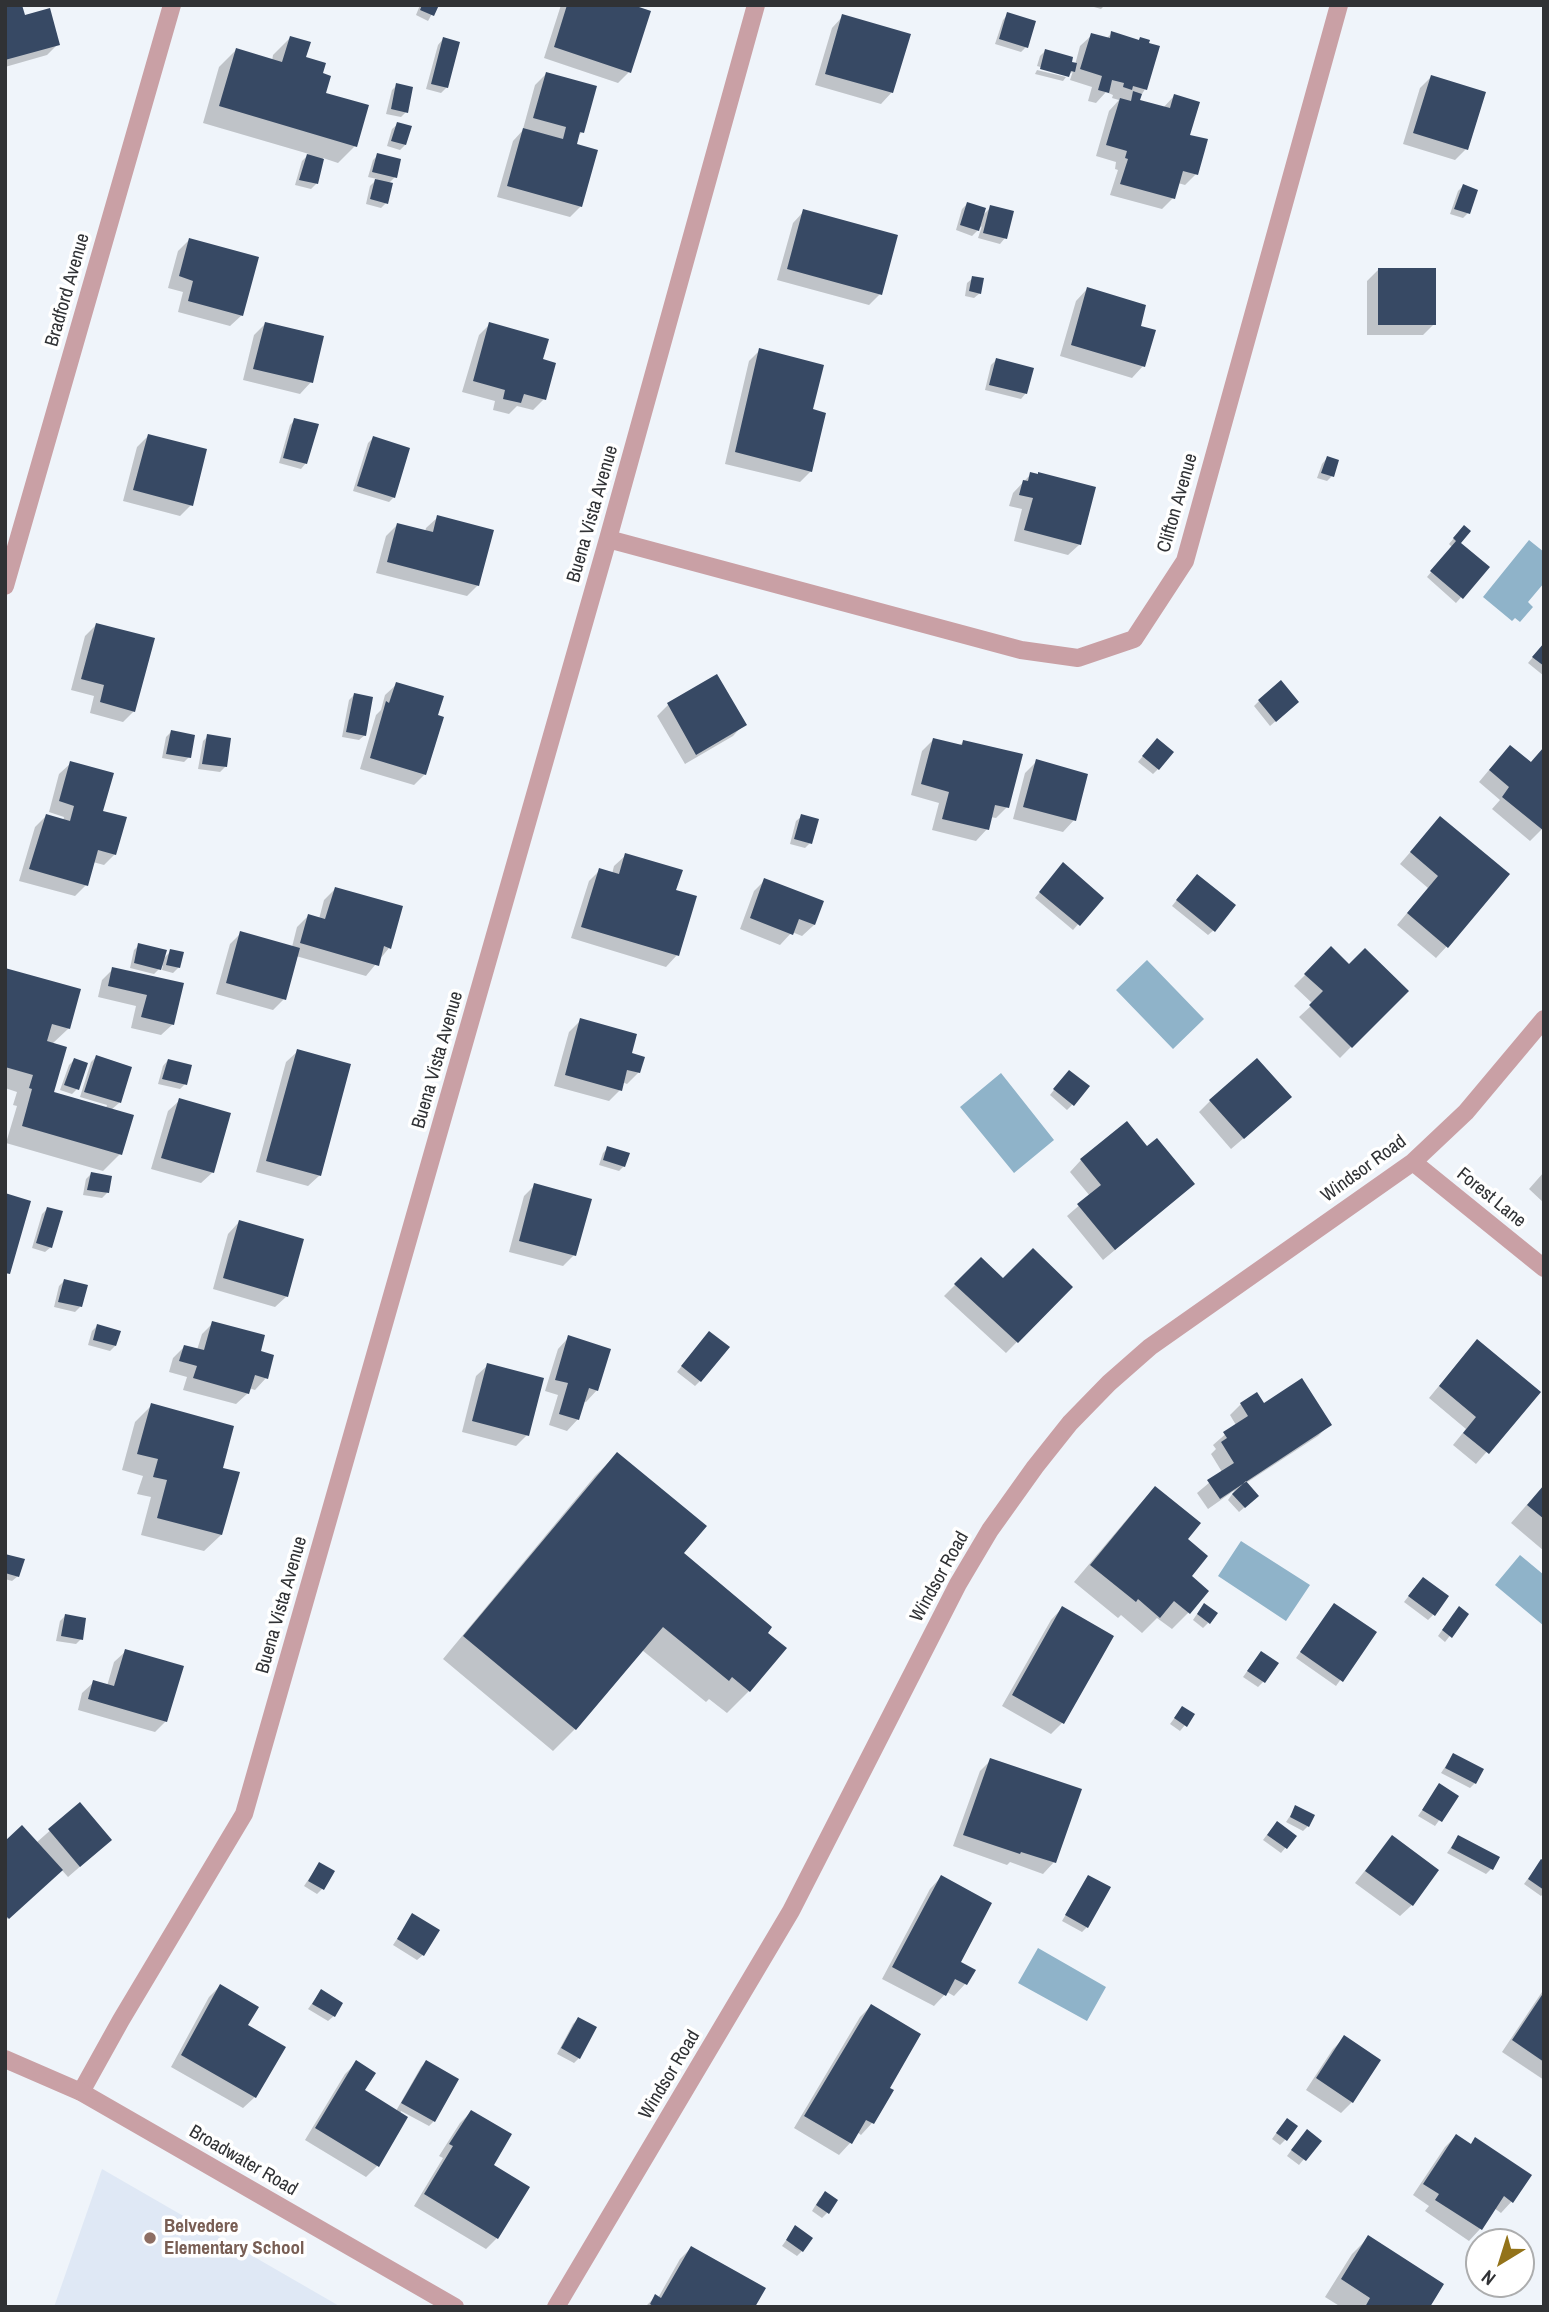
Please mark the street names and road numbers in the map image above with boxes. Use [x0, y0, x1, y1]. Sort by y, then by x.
street label: Bradford Avenue [41, 231, 95, 349]
street label: Buena Vista Avenue [563, 443, 623, 585]
street label: Clifton Avenue [1153, 451, 1203, 555]
street label: Buena Vista Avenue [408, 989, 468, 1131]
street label: Windsor Road [1317, 1131, 1411, 1207]
street label: Forest Lane [1452, 1163, 1530, 1233]
street label: Windsor Road [906, 1528, 974, 1626]
street label: Buena Vista Avenue [252, 1534, 312, 1676]
street label: Windsor Road [635, 2026, 705, 2124]
street label: Broadwater Road [185, 2121, 301, 2201]

